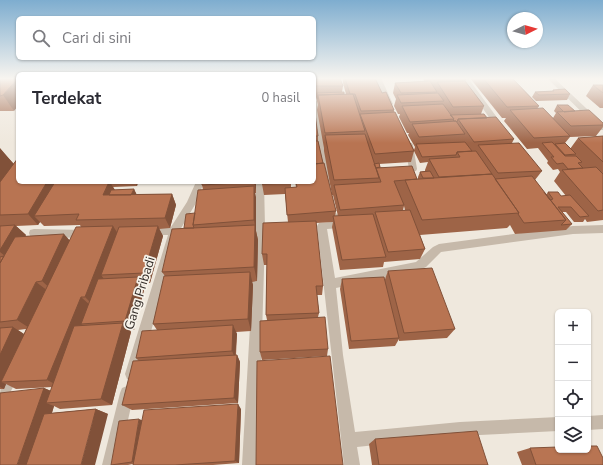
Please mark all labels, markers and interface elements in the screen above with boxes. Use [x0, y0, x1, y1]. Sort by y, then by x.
north arrow [507, 12, 543, 48]
search box [16, 16, 316, 60]
icon: search [30, 27, 52, 49]
text: Cari di sini [62, 28, 131, 48]
text: Terdekat [32, 87, 101, 110]
text: 0 hasil [261, 89, 300, 107]
street label: Gang Pribadi [120, 255, 160, 332]
map controls [555, 309, 591, 453]
button: + [555, 309, 591, 345]
button: − [555, 345, 591, 381]
button: locate [555, 381, 591, 417]
button: layers [555, 417, 591, 453]

